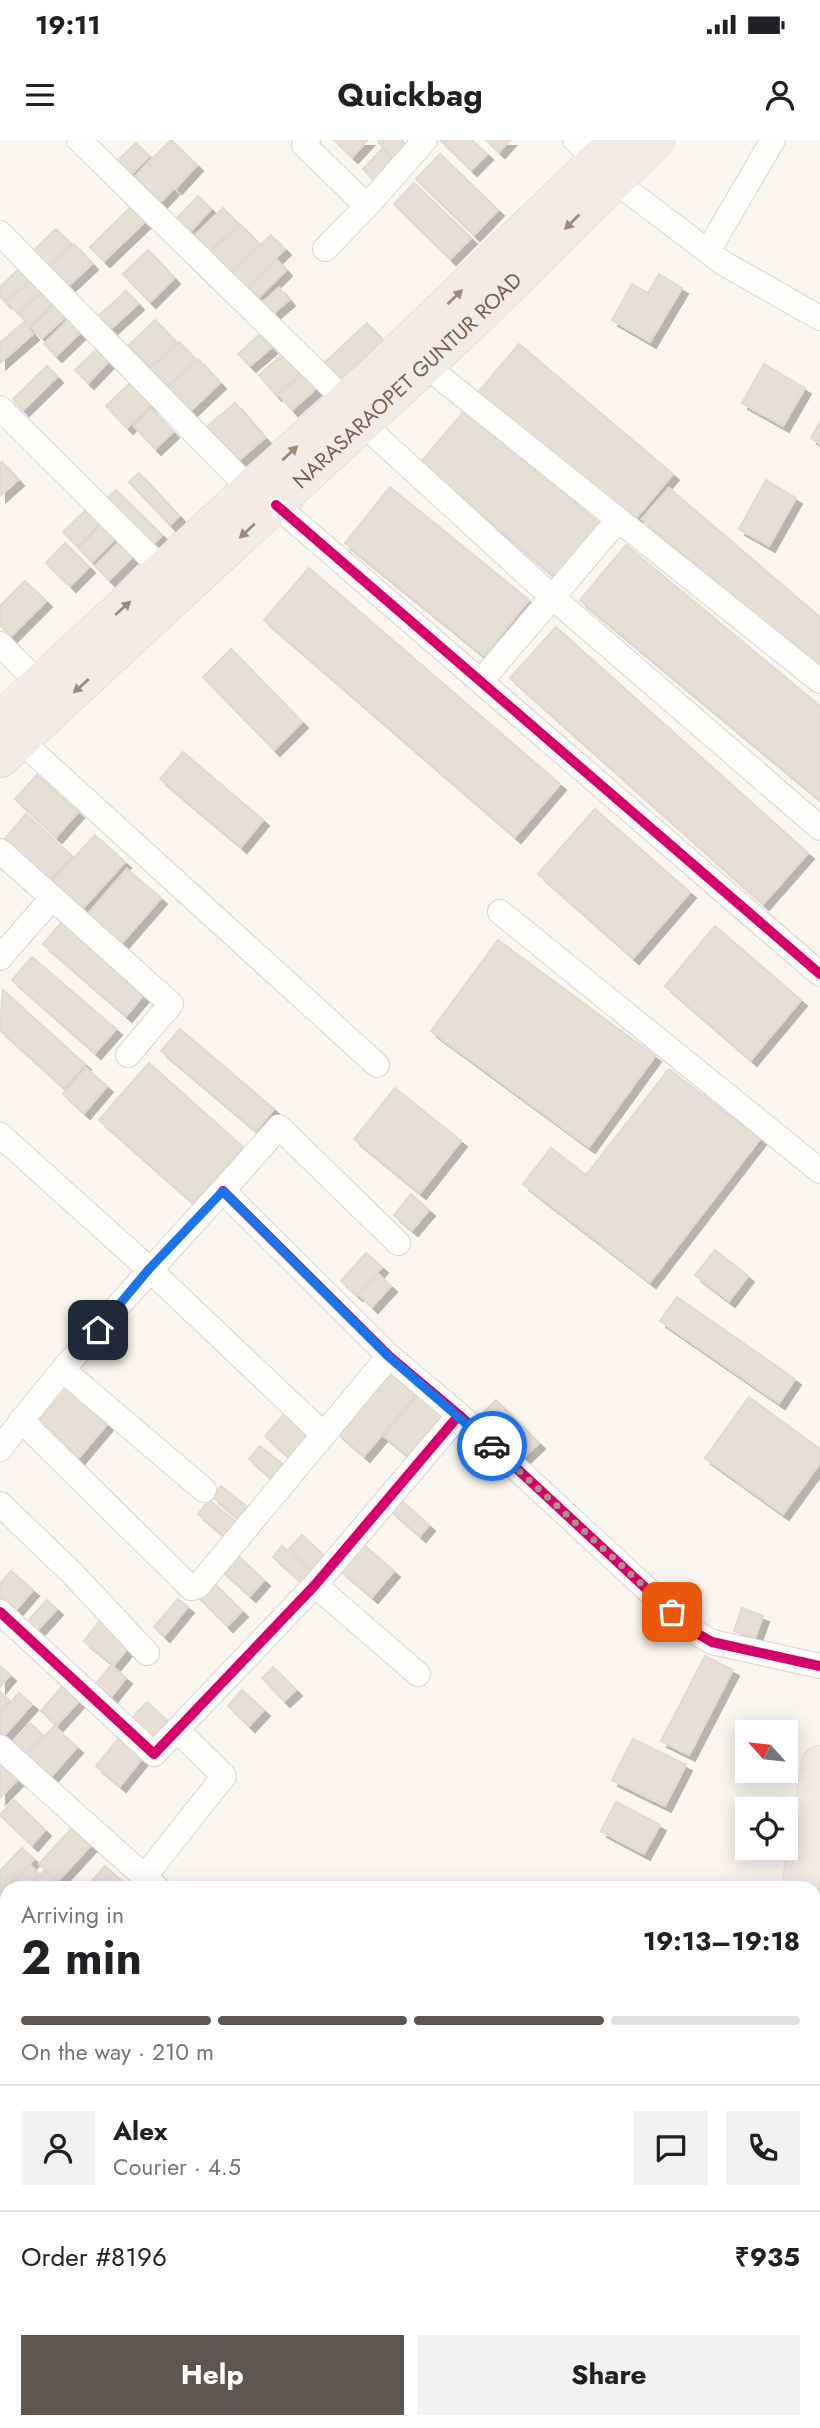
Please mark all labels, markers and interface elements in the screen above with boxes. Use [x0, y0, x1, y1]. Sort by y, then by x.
text: 19:11 [35, 6, 100, 44]
text: Quickbag [337, 72, 483, 118]
icon: menu [21, 76, 59, 114]
icon: person [761, 76, 799, 114]
one-way arrow [564, 214, 581, 231]
street label: NARASARAOPET GUNTUR ROAD [286, 266, 529, 496]
one-way arrow [446, 290, 463, 306]
one-way arrow [281, 445, 299, 461]
one-way arrow [238, 523, 256, 539]
one-way arrow [114, 600, 131, 616]
one-way arrow [72, 678, 90, 694]
pin [68, 1300, 128, 1360]
icon: home [79, 1311, 117, 1349]
courier [457, 1411, 527, 1481]
icon: car [473, 1427, 511, 1465]
pin [642, 1582, 702, 1642]
icon: bag [653, 1593, 691, 1631]
north arrow [735, 1720, 798, 1783]
map controls [735, 1720, 798, 1860]
button: locate [735, 1797, 798, 1860]
text: Arriving in [21, 1898, 124, 1932]
text: 19:13–19:18 [643, 1922, 800, 1960]
text: 2 min [21, 1925, 142, 1991]
text: On the way · 210 m [21, 2035, 214, 2069]
button: person [21, 2111, 95, 2185]
button: chat [634, 2111, 708, 2185]
button: phone [726, 2111, 800, 2185]
text: Alex [113, 2112, 167, 2150]
text: Courier · 4.5 [113, 2150, 241, 2184]
text: Order #8196 [21, 2238, 167, 2276]
text: ₹935 [735, 2238, 800, 2276]
button: Help [21, 2335, 404, 2415]
button: Share [418, 2335, 800, 2415]

